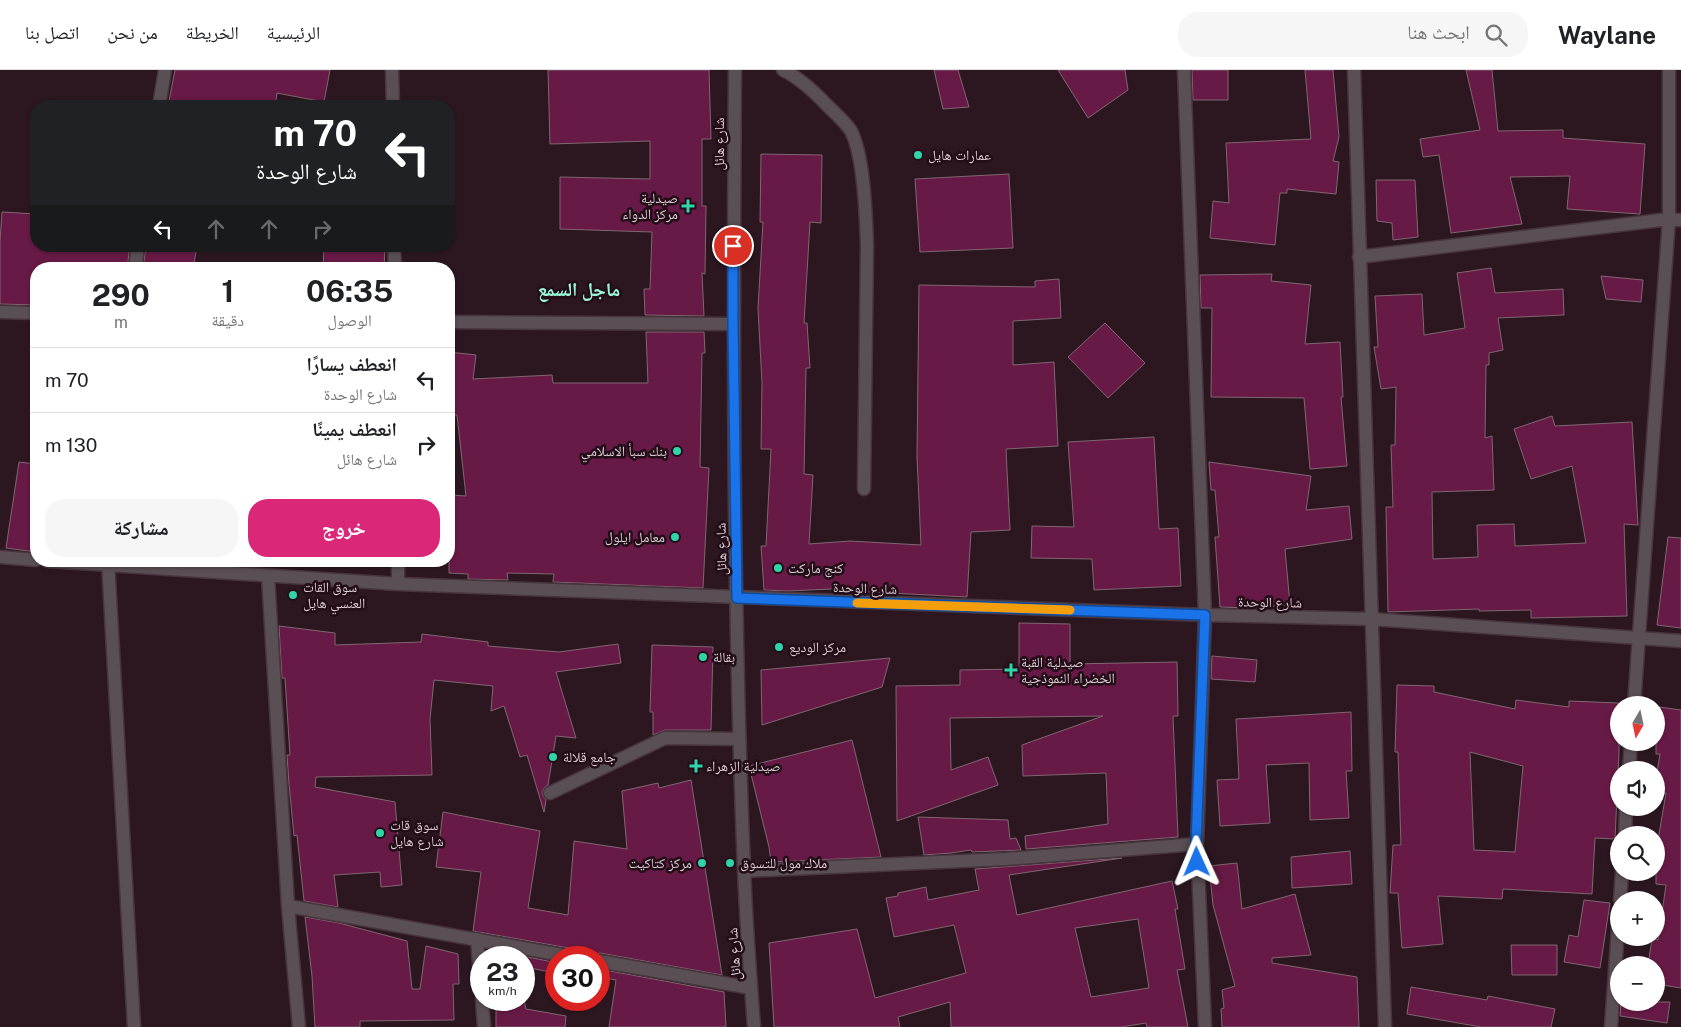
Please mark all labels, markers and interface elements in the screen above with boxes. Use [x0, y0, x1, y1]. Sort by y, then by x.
search box [1178, 12, 1528, 57]
text: ابحث هنا [1407, 21, 1470, 43]
icon: search [1482, 21, 1510, 49]
text: Waylane [1558, 21, 1656, 49]
text: اتصل بنا [25, 22, 79, 43]
text: من نحن [107, 22, 158, 43]
text: الخريطة [186, 22, 239, 43]
text: الرئيسية [267, 22, 320, 43]
text: 70 m [274, 113, 357, 154]
street label: شارع هائل [711, 118, 729, 170]
icon: left [375, 120, 440, 185]
place label: عمارات هايل [928, 147, 991, 164]
marker: عمارات هايل [912, 149, 924, 161]
text: شارع الوحدة [256, 158, 357, 184]
place label: صيدلية مركز الدواء [622, 190, 678, 223]
marker: صيدلية مركز الدواء [682, 200, 694, 212]
icon: left [149, 215, 177, 243]
icon: ahead [202, 215, 230, 243]
icon: ahead [255, 215, 283, 243]
icon: right [308, 215, 336, 243]
pin [712, 225, 754, 267]
icon: arrive [719, 232, 747, 260]
text: 1 [221, 273, 234, 309]
text: 06:35 [306, 273, 393, 309]
text: 290 [92, 277, 150, 313]
district label: ماجل السمع [538, 278, 620, 302]
text: دقيقة [212, 311, 244, 330]
text: الوصول [327, 311, 372, 330]
text: m [114, 313, 128, 332]
text: انعطف يسارًا [307, 353, 397, 375]
icon: left [412, 366, 440, 394]
text: 70 m [45, 369, 89, 391]
text: شارع الوحدة [324, 385, 397, 404]
text: انعطف يمينًا [312, 418, 397, 440]
icon: right [412, 431, 440, 459]
text: 130 m [45, 434, 97, 456]
place label: بنك سبأ الاسلامي [581, 443, 667, 463]
marker: بنك سبأ الاسلامي [671, 445, 683, 457]
text: شارع هائل [337, 450, 397, 469]
button: مشاركة [45, 499, 238, 557]
button: خروج [248, 499, 440, 557]
street label: شارع هائل [713, 522, 731, 576]
place label: معامل ايلول [605, 529, 665, 546]
marker: معامل ايلول [669, 531, 681, 543]
place label: كنج ماركت [788, 560, 843, 578]
marker: كنج ماركت [772, 562, 784, 574]
place label: سوق القات العنسي هايل [303, 579, 365, 615]
street label: شارع الوحدة [833, 579, 897, 599]
marker: سوق القات العنسي هايل [287, 589, 299, 601]
street label: شارع الوحدة [1238, 593, 1302, 613]
place label: مركز الوديع [789, 639, 846, 657]
marker: مركز الوديع [773, 641, 785, 653]
place label: بقالة [713, 649, 735, 665]
marker: بقالة [697, 651, 709, 663]
place label: صيدلية القبة الخضراء النموذجية [1021, 654, 1115, 687]
marker: صيدلية القبة الخضراء النموذجية [1005, 664, 1017, 676]
north arrow [1610, 696, 1665, 751]
map controls [1610, 696, 1665, 1011]
place label: جامع قلالة [563, 749, 616, 767]
marker: جامع قلالة [547, 751, 559, 763]
place label: صيدلية الزهراء [706, 758, 781, 775]
marker: صيدلية الزهراء [690, 760, 702, 772]
button: sound [1610, 761, 1665, 816]
place label: سوق قات شارع هايل [390, 817, 444, 851]
button: search [1610, 826, 1665, 881]
marker: سوق قات شارع هايل [374, 827, 386, 839]
position arrow [1170, 835, 1222, 887]
place label: مركز كتاكيت [628, 855, 692, 872]
place label: ملاك مول للتسوق [740, 855, 827, 872]
marker: مركز كتاكيت [696, 857, 708, 869]
marker: ملاك مول للتسوق [724, 857, 736, 869]
button: + [1610, 891, 1665, 946]
street label: شارع هائل [724, 927, 746, 981]
speed limit sign: 30 [545, 946, 610, 1011]
button: − [1610, 956, 1665, 1011]
text: 23 [486, 957, 519, 987]
text: km/h [488, 984, 517, 998]

